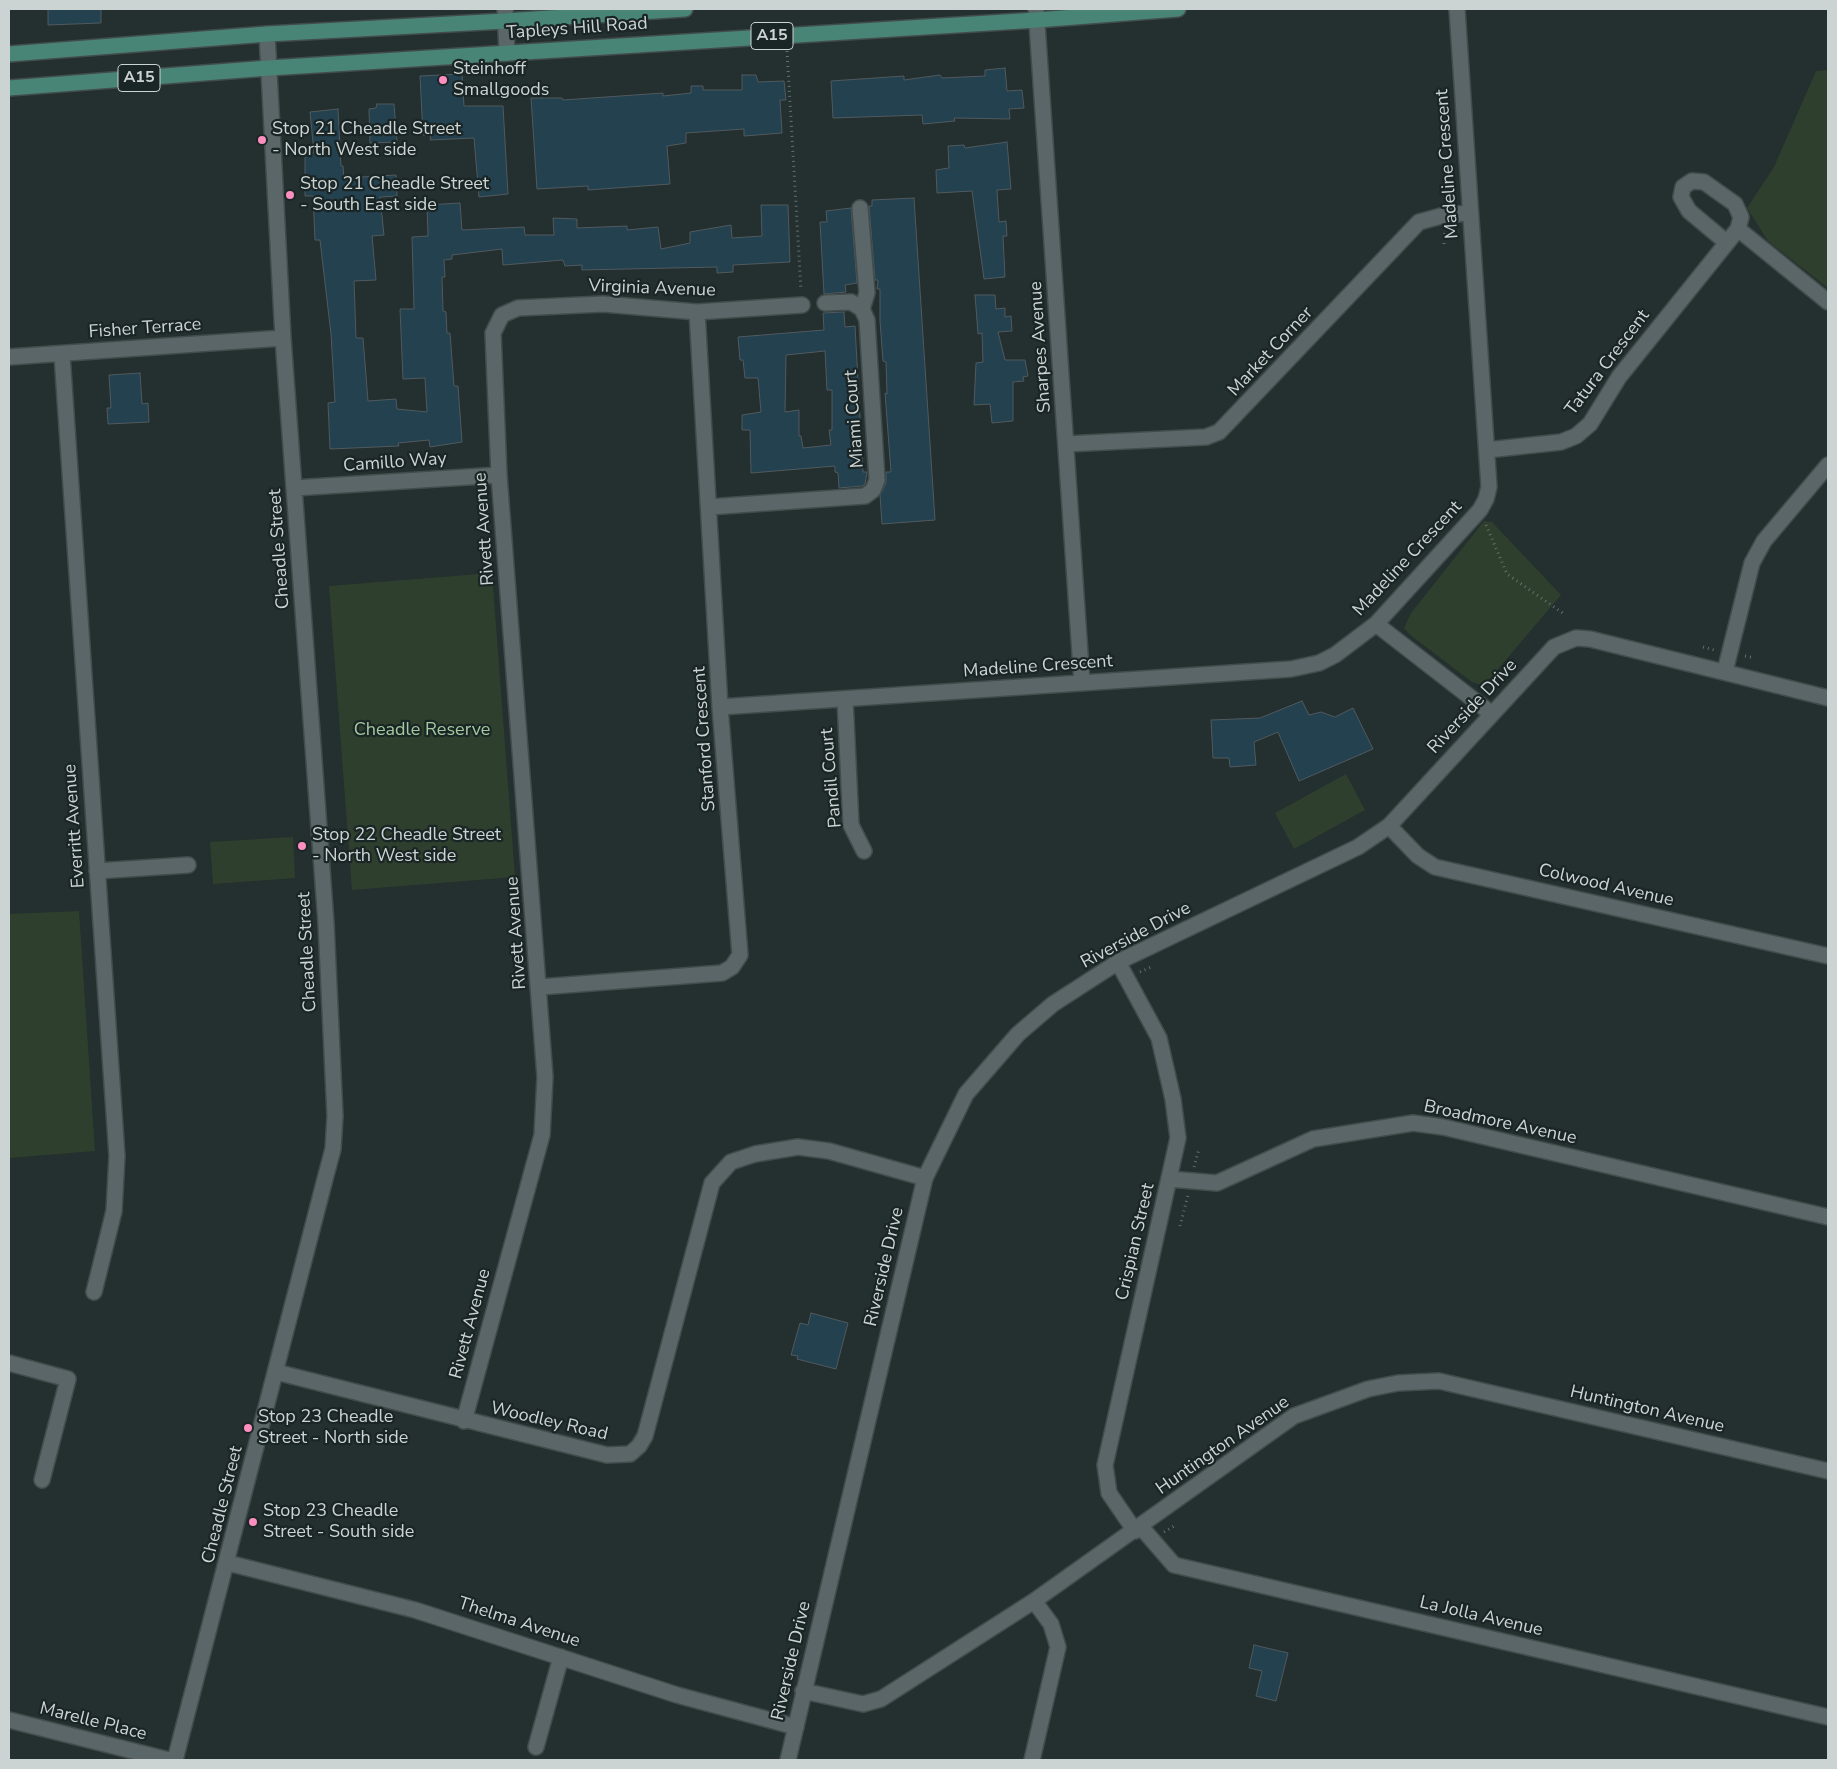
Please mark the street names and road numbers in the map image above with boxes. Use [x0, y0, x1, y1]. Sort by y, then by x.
street label: Tapleys Hill Road [506, 13, 648, 45]
road number: A15 [751, 22, 793, 50]
road number: A15 [118, 64, 160, 92]
street label: Madeline Crescent [1432, 88, 1464, 240]
street label: Virginia Avenue [588, 276, 716, 302]
street label: Sharpes Avenue [1026, 280, 1056, 414]
street label: Market Corner [1224, 303, 1318, 401]
street label: Tatura Crescent [1561, 306, 1655, 420]
street label: Fisher Terrace [88, 314, 202, 344]
street label: Miami Court [841, 369, 869, 469]
street label: Camillo Way [343, 449, 447, 477]
street label: Rivett Avenue [470, 472, 500, 586]
street label: Cheadle Street [265, 488, 295, 610]
street label: Madeline Crescent [1349, 497, 1467, 621]
street label: Madeline Crescent [962, 651, 1114, 683]
street label: Riverside Drive [1424, 655, 1522, 759]
street label: Stanford Crescent [689, 666, 721, 812]
street label: Pandil Court [817, 727, 847, 829]
street label: Everritt Avenue [60, 763, 90, 889]
street label: Colwood Avenue [1536, 860, 1676, 912]
street label: Rivett Avenue [502, 876, 532, 990]
street label: Cheadle Street [294, 891, 322, 1013]
street label: Riverside Drive [1077, 898, 1195, 974]
street label: Broadmore Avenue [1422, 1096, 1578, 1150]
street label: Crispian Street [1112, 1181, 1160, 1303]
street label: Riverside Drive [861, 1205, 909, 1329]
street label: Rivett Avenue [446, 1267, 496, 1381]
street label: Huntington Avenue [1568, 1382, 1726, 1438]
street label: Huntington Avenue [1152, 1392, 1294, 1500]
street label: Woodley Road [488, 1398, 610, 1446]
street label: Cheadle Street [198, 1444, 248, 1566]
street label: La Jolla Avenue [1417, 1592, 1545, 1642]
street label: Thelma Avenue [455, 1593, 583, 1653]
street label: Riverside Drive [768, 1599, 816, 1723]
street label: Marelle Place [37, 1698, 149, 1746]

